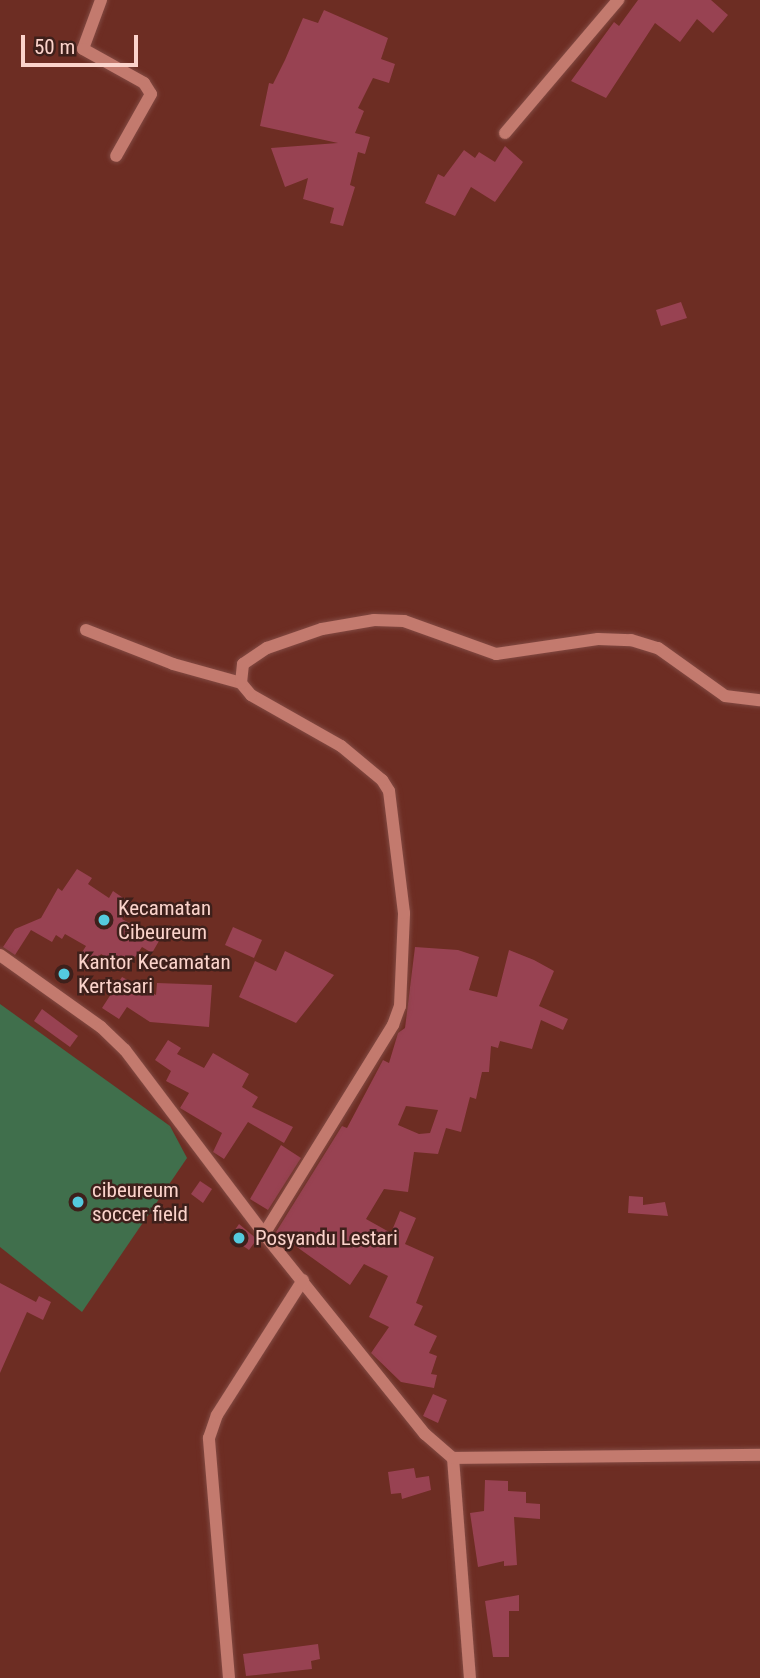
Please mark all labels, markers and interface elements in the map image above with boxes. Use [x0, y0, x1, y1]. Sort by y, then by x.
scale bar [24, 21, 142, 65]
text: 50 m [34, 35, 75, 59]
place label: Kecamatan Cibeureum [118, 895, 211, 945]
marker: Kecamatan Cibeureum [96, 912, 112, 928]
place label: Kantor Kecamatan Kertasari [78, 949, 231, 999]
marker: Kantor Kecamatan Kertasari [56, 966, 72, 982]
place label: cibeureum soccer field [92, 1177, 188, 1227]
marker: cibeureum soccer field [70, 1194, 86, 1210]
place label: Posyandu Lestari [255, 1225, 398, 1251]
marker: Posyandu Lestari [229, 1228, 249, 1248]

